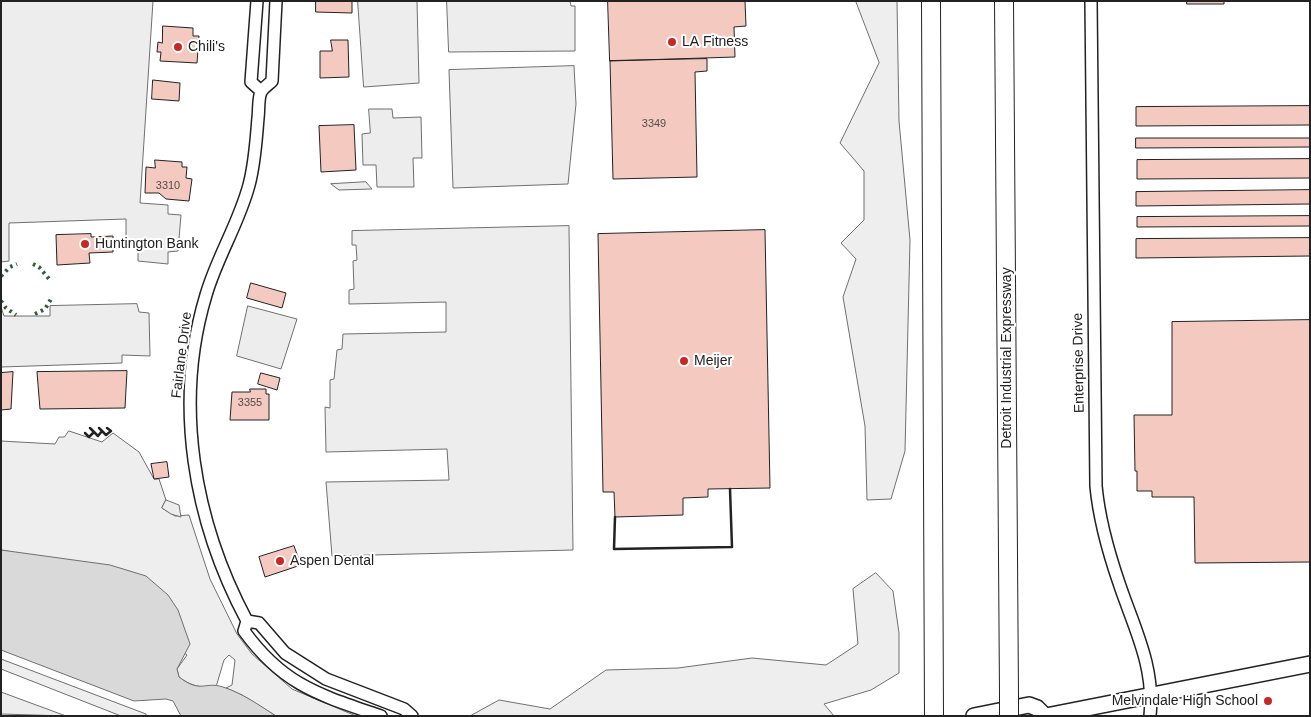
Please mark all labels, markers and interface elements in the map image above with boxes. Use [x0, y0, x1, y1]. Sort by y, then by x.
place label: LA Fitness [682, 34, 748, 50]
marker: LA Fitness [666, 36, 678, 48]
place label: Chili's [188, 39, 225, 55]
marker: Chili's [172, 41, 184, 53]
house number: 3349 [642, 117, 666, 131]
house number: 3310 [156, 179, 180, 193]
place label: Huntington Bank [95, 236, 199, 252]
marker: Huntington Bank [79, 238, 91, 250]
street label: Detroit Industrial Expressway [999, 267, 1015, 449]
street label: Fairlane Drive [168, 311, 196, 399]
street label: Enterprise Drive [1070, 313, 1088, 413]
place label: Meijer [694, 353, 732, 369]
marker: Meijer [678, 355, 690, 367]
house number: 3355 [238, 396, 262, 410]
place label: Aspen Dental [290, 553, 374, 569]
marker: Aspen Dental [274, 555, 286, 567]
place label: Melvindale High School [1112, 693, 1258, 709]
marker: Melvindale High School [1262, 695, 1274, 707]

